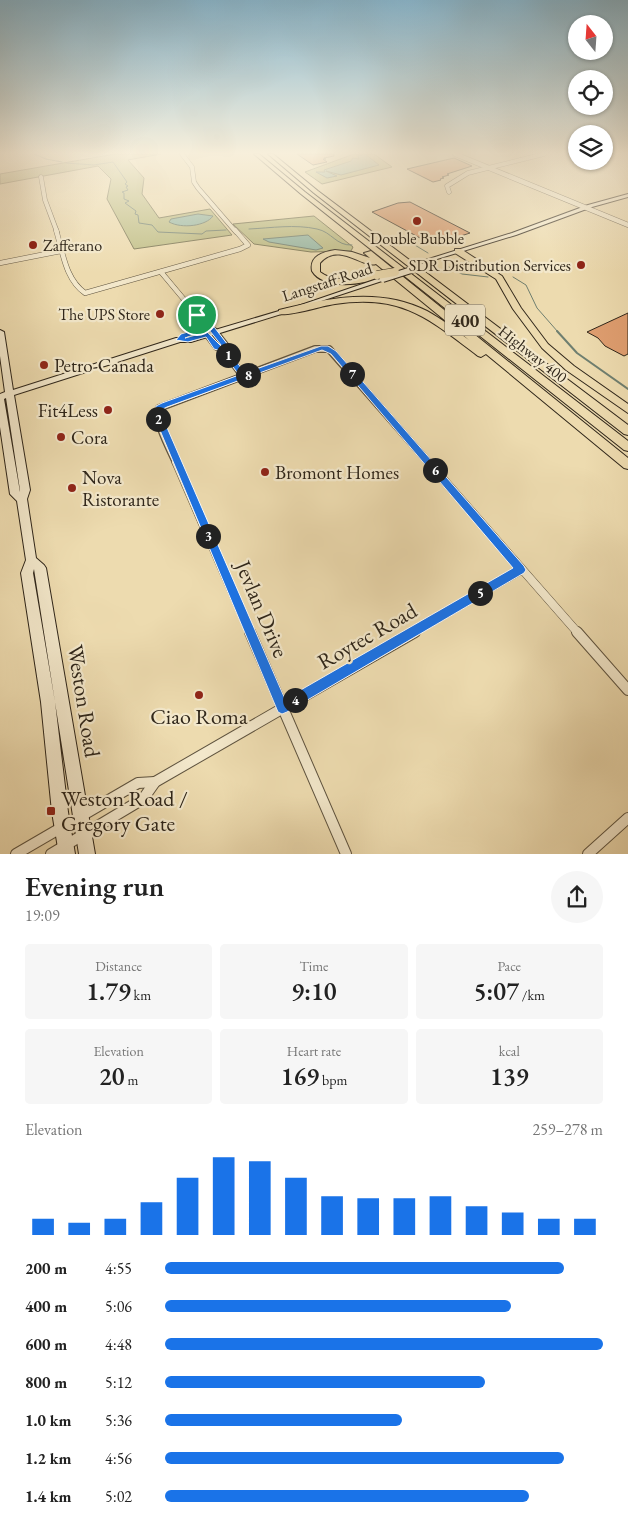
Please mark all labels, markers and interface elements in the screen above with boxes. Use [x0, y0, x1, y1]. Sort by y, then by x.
north arrow [568, 15, 612, 60]
map controls [568, 15, 613, 170]
button: locate [568, 70, 613, 115]
button: layers [568, 125, 613, 170]
marker: Double Bubble [411, 215, 423, 227]
place label: Double Bubble [370, 228, 464, 249]
place label: Zafferano [43, 235, 102, 256]
marker: Zafferano [27, 239, 39, 251]
place label: SDR Distribution Services [409, 255, 571, 276]
street label: Langstaff Road [279, 257, 376, 306]
marker: SDR Distribution Services [575, 259, 587, 271]
pin [176, 294, 218, 336]
icon: arrive [183, 301, 211, 329]
place label: The UPS Store [58, 304, 150, 325]
road number: 400 [445, 304, 485, 336]
marker: The UPS Store [154, 308, 166, 320]
street label: Highway 400 [494, 321, 572, 388]
pin: 1 [216, 342, 240, 368]
text: 1 [225, 346, 232, 364]
place label: Petro-Canada [54, 353, 154, 378]
marker: Petro-Canada [38, 359, 50, 371]
pin: 8 [236, 362, 260, 388]
pin: 7 [340, 362, 364, 386]
text: 7 [349, 365, 356, 383]
text: 8 [245, 366, 252, 384]
place label: Fit4Less [38, 398, 98, 423]
marker: Fit4Less [102, 404, 114, 416]
pin: 2 [146, 406, 170, 432]
text: 2 [155, 410, 162, 428]
place label: Cora [71, 425, 108, 450]
marker: Cora [55, 431, 67, 443]
pin: 6 [422, 458, 448, 482]
place label: Bromont Homes [275, 460, 399, 485]
text: 6 [432, 461, 439, 479]
place label: Nova Ristorante [82, 465, 159, 512]
marker: Bromont Homes [259, 466, 271, 478]
marker: Nova Ristorante [66, 482, 78, 494]
pin: 3 [196, 524, 220, 548]
text: 3 [205, 527, 212, 545]
street label: Jevlan Drive [228, 554, 296, 662]
pin: 5 [468, 580, 492, 606]
text: 5 [477, 584, 484, 602]
street label: Roytec Road [312, 595, 423, 676]
street label: Weston Road [61, 643, 107, 760]
pin: 4 [282, 688, 308, 712]
marker: Ciao Roma [193, 689, 205, 701]
text: 4 [292, 691, 299, 709]
place label: Ciao Roma [150, 702, 248, 731]
place label: Weston Road / Gregory Gate [61, 784, 188, 838]
marker: Weston Road / Gregory Gate [45, 805, 57, 817]
text: Evening run [25, 868, 164, 904]
button: share [551, 871, 603, 923]
text: 19:09 [25, 905, 60, 926]
text: Distance [95, 957, 142, 975]
text: Time [299, 957, 329, 975]
text: Pace [498, 957, 521, 975]
text: 1.79 [86, 975, 131, 1007]
text: 9:10 [291, 975, 337, 1007]
text: 5:07 [474, 975, 519, 1007]
text: km [131, 986, 151, 1004]
text: /km [519, 986, 545, 1004]
text: Elevation [93, 1042, 144, 1060]
text: Heart rate [287, 1042, 341, 1060]
text: kcal [499, 1042, 520, 1060]
text: 20 [99, 1060, 125, 1092]
text: 169 [281, 1060, 319, 1092]
text: 139 [490, 1060, 529, 1092]
text: m [125, 1071, 138, 1089]
text: bpm [319, 1071, 347, 1089]
text: Elevation [25, 1119, 83, 1140]
text: 259–278 m [532, 1119, 603, 1140]
text: 200 m [25, 1258, 67, 1279]
text: 4:55 [105, 1258, 132, 1279]
text: 400 m [25, 1296, 67, 1317]
text: 5:06 [105, 1296, 132, 1317]
text: 600 m [25, 1334, 67, 1355]
text: 4:48 [105, 1334, 132, 1355]
text: 800 m [25, 1372, 67, 1393]
text: 5:12 [105, 1372, 132, 1393]
text: 1.0 km [25, 1410, 71, 1431]
text: 5:36 [105, 1410, 132, 1431]
text: 1.2 km [25, 1448, 71, 1469]
text: 4:56 [105, 1448, 132, 1469]
text: 1.4 km [25, 1486, 71, 1507]
text: 5:02 [105, 1486, 132, 1507]

